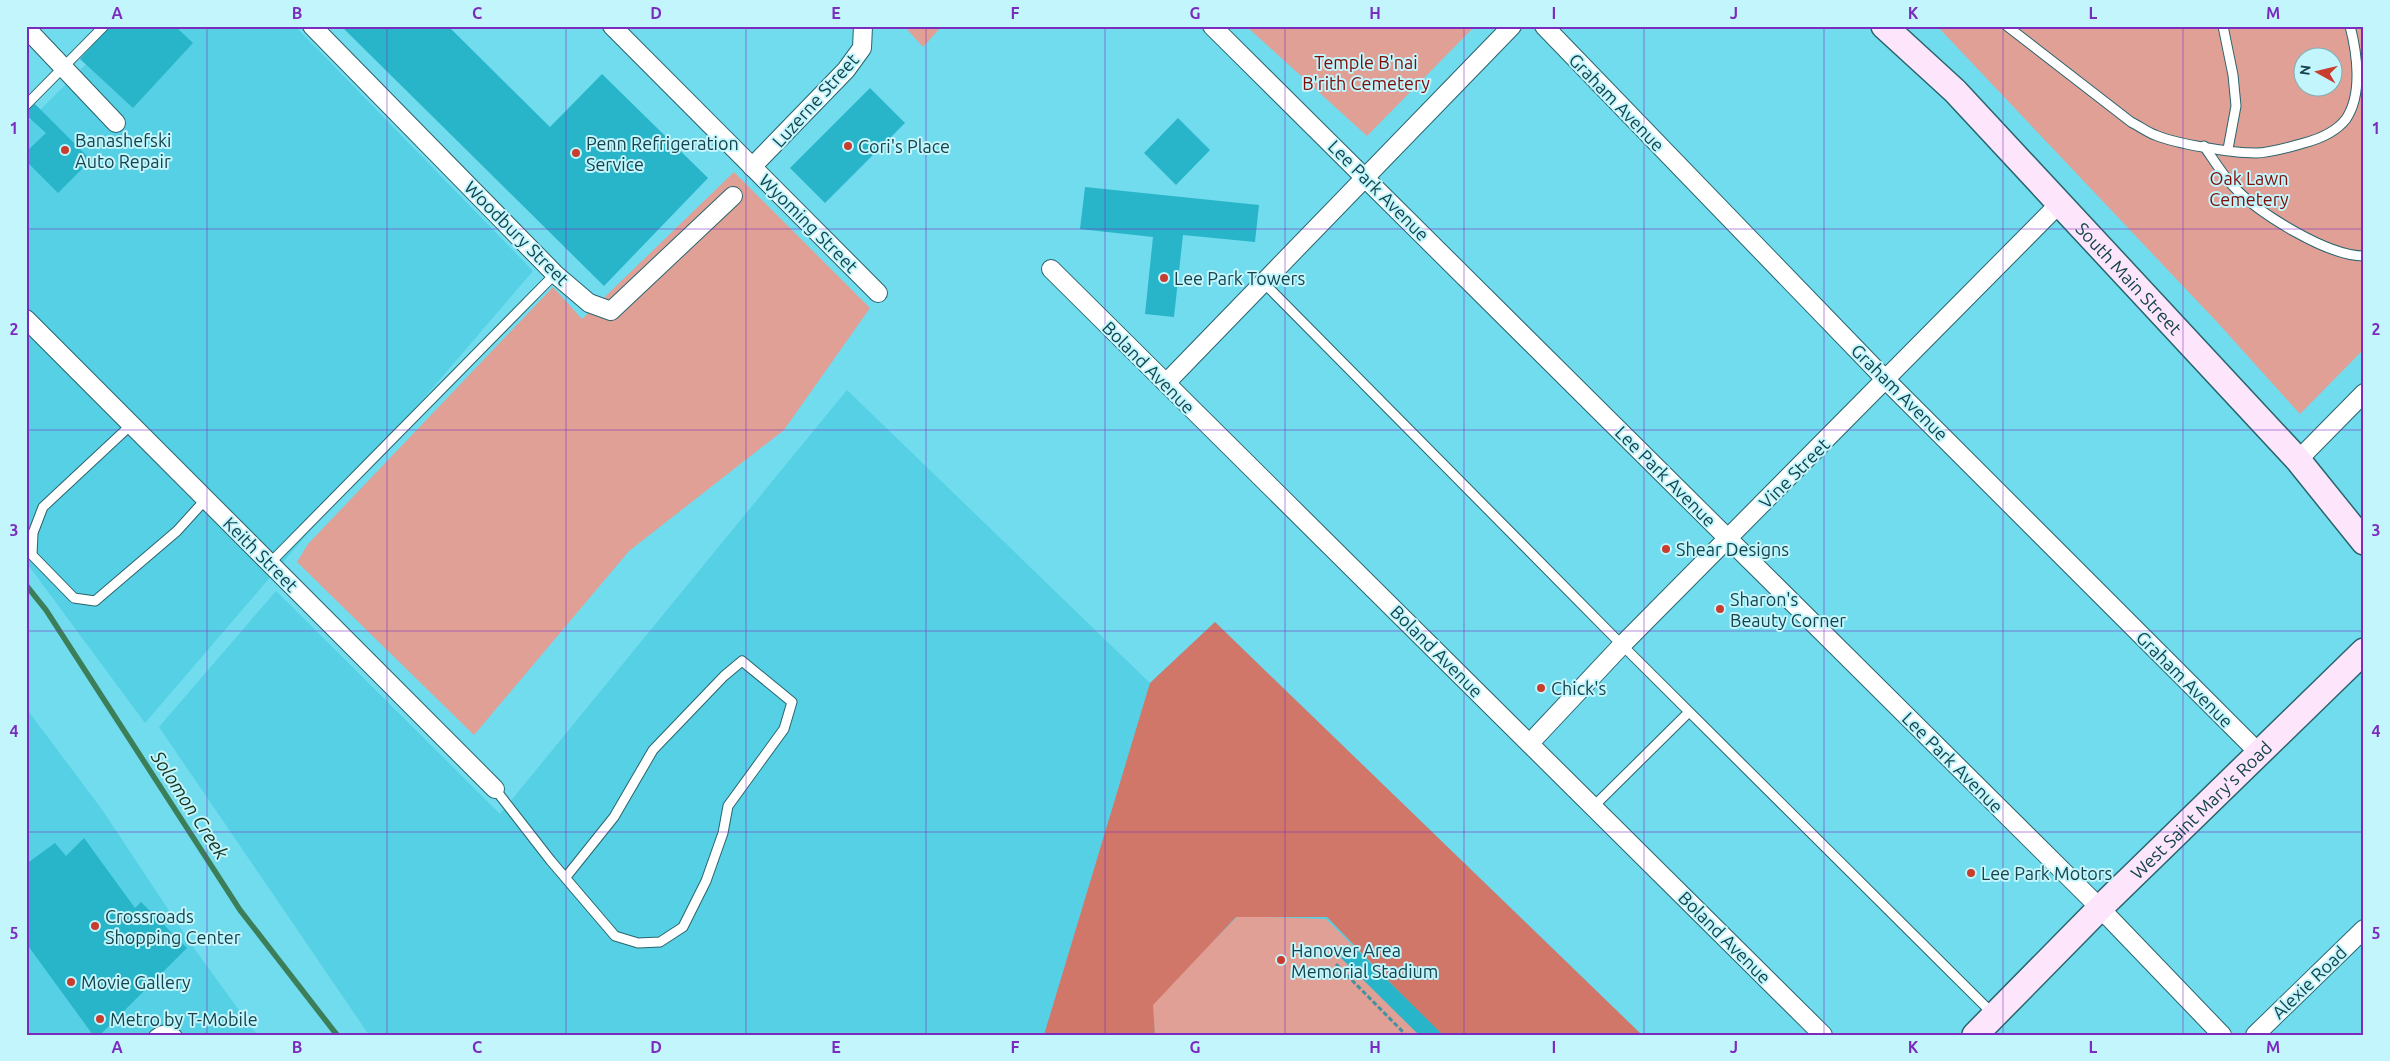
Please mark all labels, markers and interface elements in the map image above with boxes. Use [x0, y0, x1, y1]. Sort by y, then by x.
text: A [111, 4, 123, 22]
text: B [292, 4, 302, 22]
text: C [472, 4, 482, 22]
text: D [650, 4, 662, 22]
text: E [831, 4, 841, 22]
text: F [1011, 4, 1020, 22]
text: G [1189, 4, 1201, 22]
text: H [1369, 4, 1381, 22]
text: I [1552, 4, 1556, 22]
text: J [1730, 4, 1738, 22]
text: K [1908, 4, 1919, 22]
text: L [2089, 4, 2098, 22]
text: M [2266, 4, 2280, 22]
north arrow [2292, 48, 2342, 98]
street label: Luzerne Street [768, 49, 862, 151]
street label: Graham Avenue [1565, 49, 1669, 155]
park label: Temple B'nai B'rith Cemetery [1302, 52, 1430, 93]
text: N [2296, 64, 2314, 76]
text: 1 [9, 119, 19, 137]
text: 1 [2371, 119, 2381, 137]
place label: Banashefski Auto Repair [75, 130, 171, 171]
place label: Penn Refrigeration Service [586, 133, 739, 174]
place label: Cori's Place [858, 136, 950, 156]
street label: Lee Park Avenue [1325, 136, 1433, 244]
marker: Cori's Place [842, 140, 854, 152]
marker: Banashefski Auto Repair [59, 144, 71, 156]
marker: Penn Refrigeration Service [570, 147, 582, 159]
park label: Oak Lawn Cemetery [2209, 168, 2289, 209]
street label: Wyoming Street [756, 170, 862, 276]
street label: Woodbury Street [461, 177, 573, 289]
street label: South Main Street [2072, 218, 2186, 338]
place label: Lee Park Towers [1174, 268, 1305, 288]
marker: Lee Park Towers [1158, 272, 1170, 284]
street label: Boland Avenue [1099, 317, 1199, 417]
text: 2 [9, 320, 19, 338]
text: 2 [2371, 320, 2381, 338]
street label: Graham Avenue [1848, 340, 1952, 444]
street label: Lee Park Avenue [1612, 422, 1720, 530]
street label: Vine Street [1755, 434, 1833, 512]
street label: Keith Street [220, 513, 302, 595]
text: 3 [9, 521, 19, 539]
text: 3 [2371, 521, 2381, 539]
place label: Shear Designs [1676, 539, 1789, 559]
marker: Shear Designs [1660, 543, 1672, 555]
place label: Sharon's Beauty Corner [1730, 589, 1846, 630]
street label: Boland Avenue [1387, 601, 1487, 701]
marker: Sharon's Beauty Corner [1714, 603, 1726, 615]
street label: Graham Avenue [2133, 627, 2237, 731]
place label: Chick's [1551, 678, 1606, 698]
marker: Chick's [1535, 682, 1547, 694]
street label: Lee Park Avenue [1899, 708, 2007, 816]
text: 4 [9, 722, 19, 740]
text: 4 [2371, 722, 2381, 740]
street label: West Saint Mary's Road [2126, 737, 2275, 883]
water label: Solomon Creek [146, 746, 233, 863]
place label: Lee Park Motors [1981, 863, 2113, 883]
marker: Lee Park Motors [1965, 867, 1977, 879]
street label: Boland Avenue [1675, 887, 1775, 987]
place label: Crossroads Shopping Center [105, 906, 241, 947]
marker: Crossroads Shopping Center [89, 920, 101, 932]
text: 5 [9, 924, 19, 942]
text: 5 [2371, 924, 2381, 942]
place label: Hanover Area Memorial Stadium [1291, 940, 1438, 981]
street label: Alexie Road [2268, 942, 2350, 1022]
marker: Hanover Area Memorial Stadium [1275, 954, 1287, 966]
place label: Movie Gallery [81, 972, 191, 992]
marker: Movie Gallery [65, 976, 77, 988]
place label: Metro by T-Mobile [110, 1009, 258, 1029]
marker: Metro by T-Mobile [94, 1013, 106, 1025]
text: A [111, 1038, 123, 1056]
text: B [292, 1038, 302, 1056]
text: C [472, 1038, 482, 1056]
text: D [650, 1038, 662, 1056]
text: E [831, 1038, 841, 1056]
text: F [1011, 1038, 1020, 1056]
text: G [1189, 1038, 1201, 1056]
text: H [1369, 1038, 1381, 1056]
text: I [1552, 1038, 1556, 1056]
text: J [1730, 1038, 1738, 1056]
text: K [1908, 1038, 1919, 1056]
text: L [2089, 1038, 2098, 1056]
text: M [2266, 1038, 2280, 1056]

